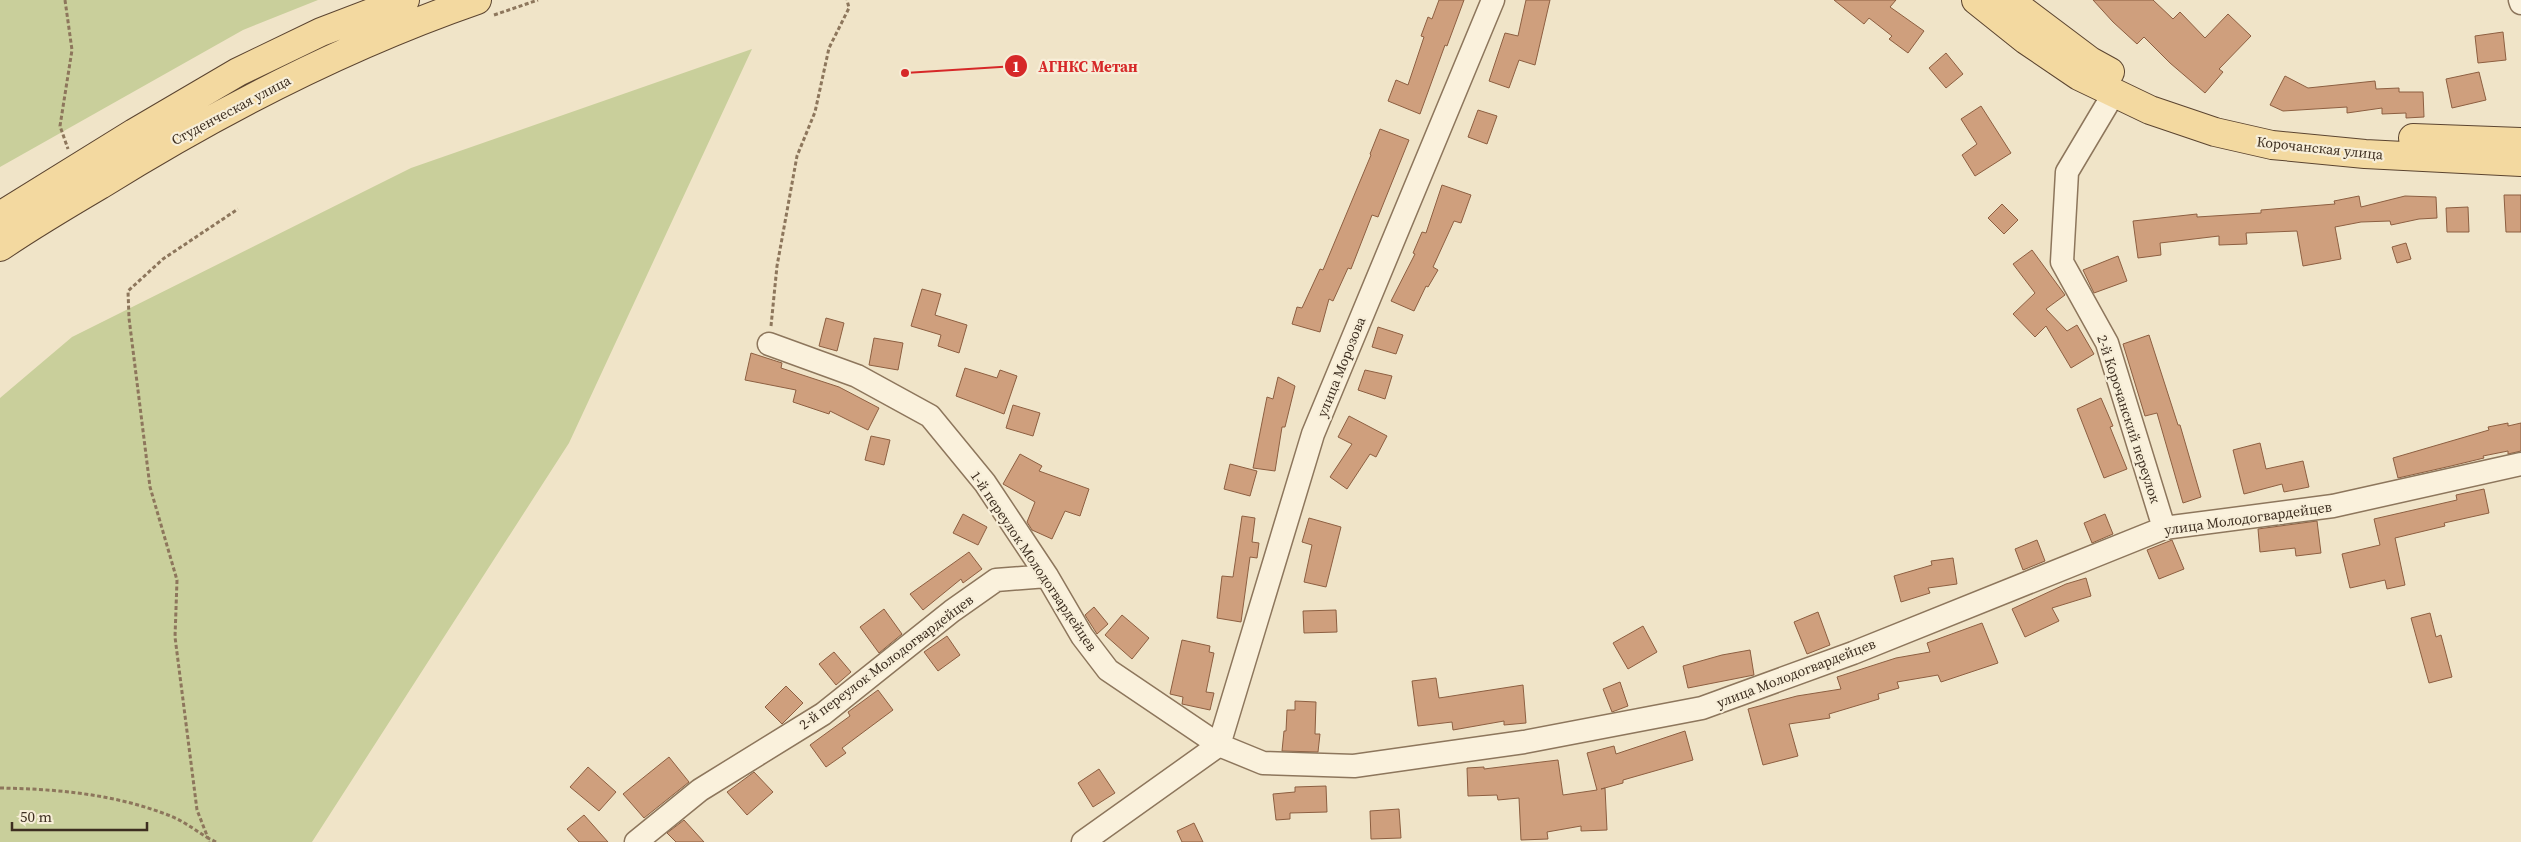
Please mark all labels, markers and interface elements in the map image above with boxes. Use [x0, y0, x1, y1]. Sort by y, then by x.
callout: АГНКС Метан [1003, 51, 1148, 81]
text: 1 [1012, 56, 1020, 77]
text: АГНКС Метан [1038, 56, 1138, 77]
street label: Студенческая улица [168, 70, 295, 150]
street label: Корочанская улица [2256, 131, 2385, 165]
street label: улица Морозова [1312, 313, 1371, 420]
street label: 2-й Корочанский переулок [2092, 332, 2166, 506]
street label: 1-й переулок Молодогвардейцев [966, 467, 1102, 655]
street label: улица Молодогвардейцев [2163, 496, 2333, 540]
street label: 2-й переулок Молодогвардейцев [795, 590, 977, 734]
street label: улица Молодогвардейцев [1714, 633, 1878, 713]
scale bar [12, 800, 148, 832]
text: 50 m [20, 806, 52, 827]

